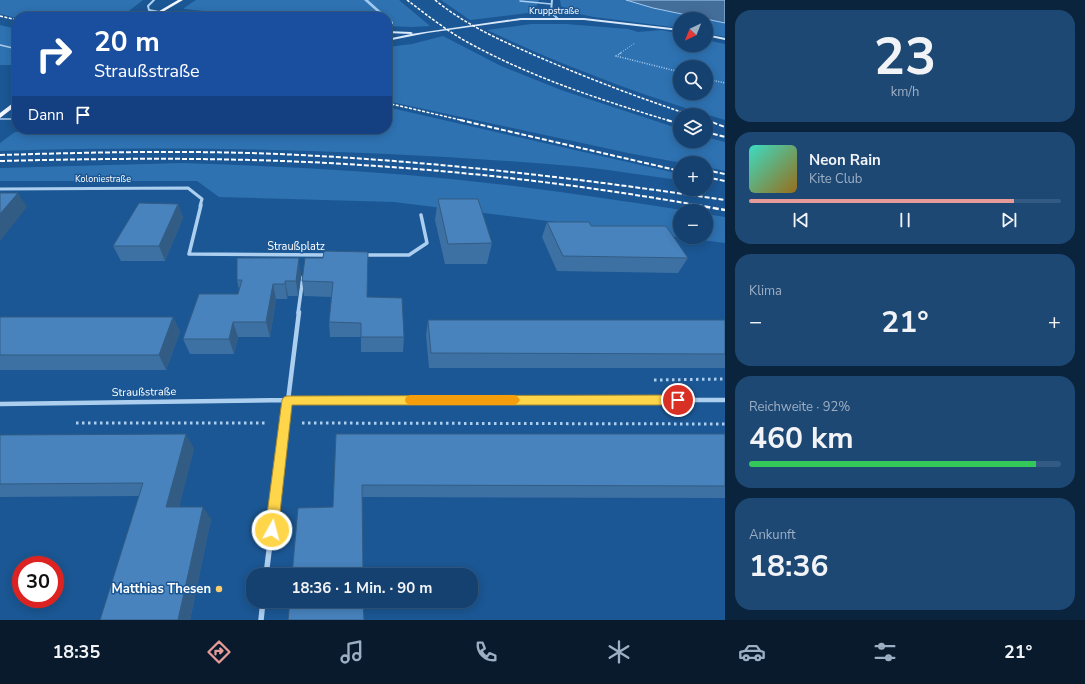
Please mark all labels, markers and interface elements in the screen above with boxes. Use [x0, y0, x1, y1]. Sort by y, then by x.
street label: Kruppstraße [529, 5, 579, 17]
north arrow [673, 12, 713, 52]
map controls [673, 12, 713, 244]
text: 23 [874, 21, 936, 92]
text: 20 m [94, 23, 160, 61]
icon: right [28, 28, 80, 80]
text: Straußstraße [94, 59, 200, 83]
button: search [673, 60, 713, 100]
text: km/h [891, 83, 919, 101]
icon: arrive [72, 104, 94, 126]
text: Dann [28, 105, 64, 125]
button: layers [673, 108, 713, 148]
text: Neon Rain [809, 150, 881, 170]
button: + [673, 156, 713, 196]
text: Kite Club [809, 170, 862, 188]
street label: Koloniestraße [75, 173, 131, 185]
button: − [673, 204, 713, 244]
icon: previous [790, 209, 812, 231]
icon: pause [894, 209, 916, 231]
icon: next [998, 209, 1020, 231]
street label: Straußplatz [267, 239, 325, 254]
text: Klima [749, 282, 782, 300]
text: 21° [881, 302, 929, 343]
text: − [749, 307, 762, 337]
text: + [1048, 307, 1061, 337]
pin [661, 383, 695, 417]
street label: Straußstraße [112, 384, 177, 400]
icon: arrive [667, 389, 689, 411]
text: Reichweite · 92% [749, 398, 850, 416]
text: 460 km [749, 418, 854, 459]
position arrow [251, 509, 293, 551]
text: Ankunft [749, 526, 796, 544]
text: 18:36 [749, 546, 828, 587]
speed limit sign: 30 [12, 556, 64, 608]
text: 18:36 · 1 Min. · 90 m [292, 578, 432, 598]
place label: Matthias Thesen [111, 580, 211, 598]
marker: Matthias Thesen [214, 584, 224, 594]
icon: directions [205, 638, 233, 666]
icon: music [338, 638, 366, 666]
icon: phone [472, 638, 500, 666]
icon: climate [605, 638, 633, 666]
icon: car [738, 638, 766, 666]
icon: filters [871, 638, 899, 666]
text: 18:35 [53, 640, 100, 664]
text: 21° [1004, 640, 1032, 664]

